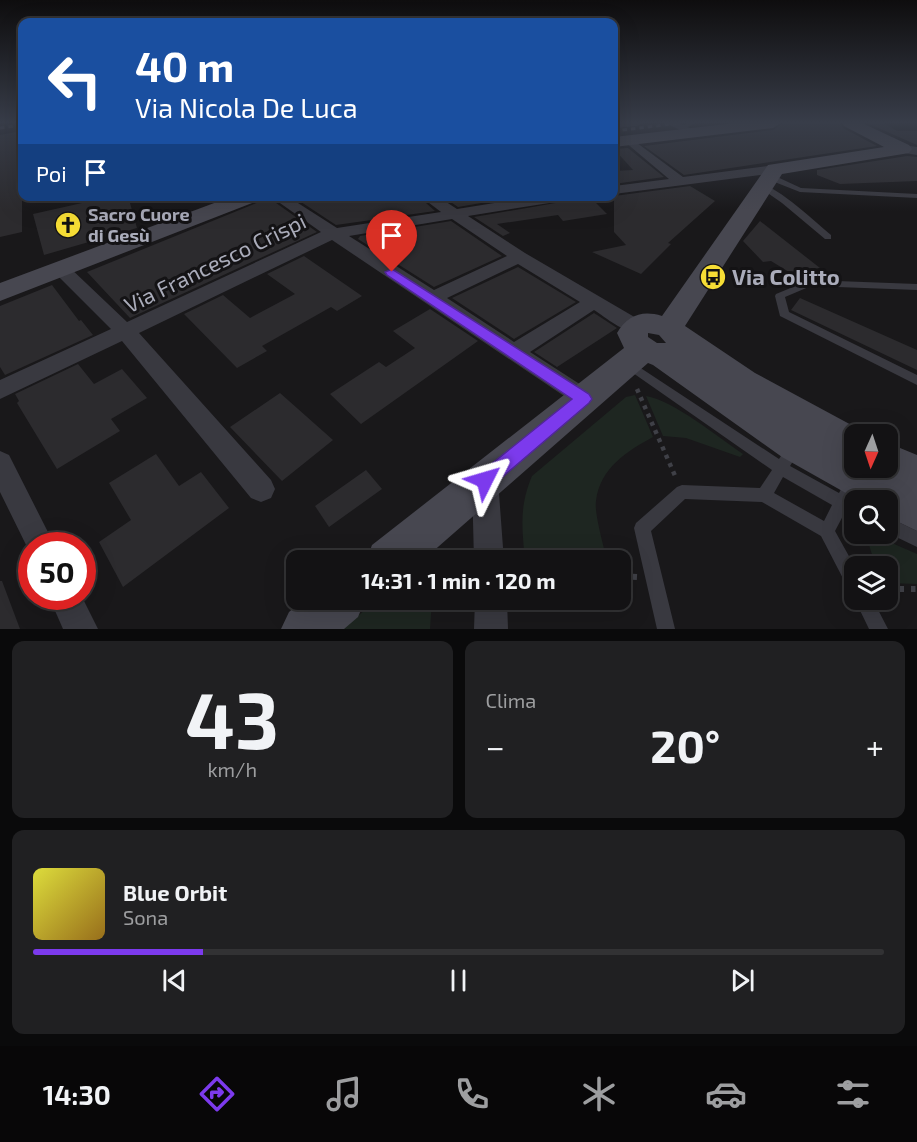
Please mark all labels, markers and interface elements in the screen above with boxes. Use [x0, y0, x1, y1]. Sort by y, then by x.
text: 40 m [135, 40, 234, 90]
icon: left [36, 42, 114, 120]
text: Via Nicola De Luca [135, 91, 358, 123]
icon: arrive [79, 156, 112, 189]
text: Poi [36, 160, 67, 186]
place label: Sacro Cuore di Gesù [88, 203, 190, 246]
street label: Via Francesco Crispi [120, 207, 310, 317]
church icon: Sacro Cuore di Gesù [53, 210, 83, 240]
pin [366, 210, 417, 272]
icon: arrive [375, 219, 408, 252]
bus stop icon: Via Colitto [698, 262, 728, 292]
place label: Via Colitto [732, 263, 840, 289]
north arrow [844, 424, 898, 478]
map controls [844, 424, 898, 610]
position arrow [453, 448, 517, 512]
button: search [844, 490, 898, 544]
speed limit sign: 50 [18, 532, 96, 610]
button: layers [844, 556, 898, 610]
text: 14:31 · 1 min · 120 m [361, 567, 556, 593]
text: 43 [185, 671, 279, 765]
text: Clima [486, 688, 536, 712]
text: 20° [650, 718, 720, 772]
text: − [486, 726, 505, 766]
text: + [866, 726, 884, 766]
text: km/h [207, 757, 257, 781]
text: Blue Orbit [123, 879, 227, 905]
text: Sona [123, 905, 168, 929]
icon: previous [158, 964, 191, 997]
icon: pause [442, 964, 475, 997]
icon: next [726, 964, 759, 997]
icon: directions [196, 1073, 238, 1115]
icon: music [323, 1073, 365, 1115]
icon: phone [451, 1073, 493, 1115]
icon: climate [578, 1073, 620, 1115]
icon: car [705, 1073, 747, 1115]
icon: filters [832, 1073, 874, 1115]
text: 14:30 [43, 1078, 111, 1110]

